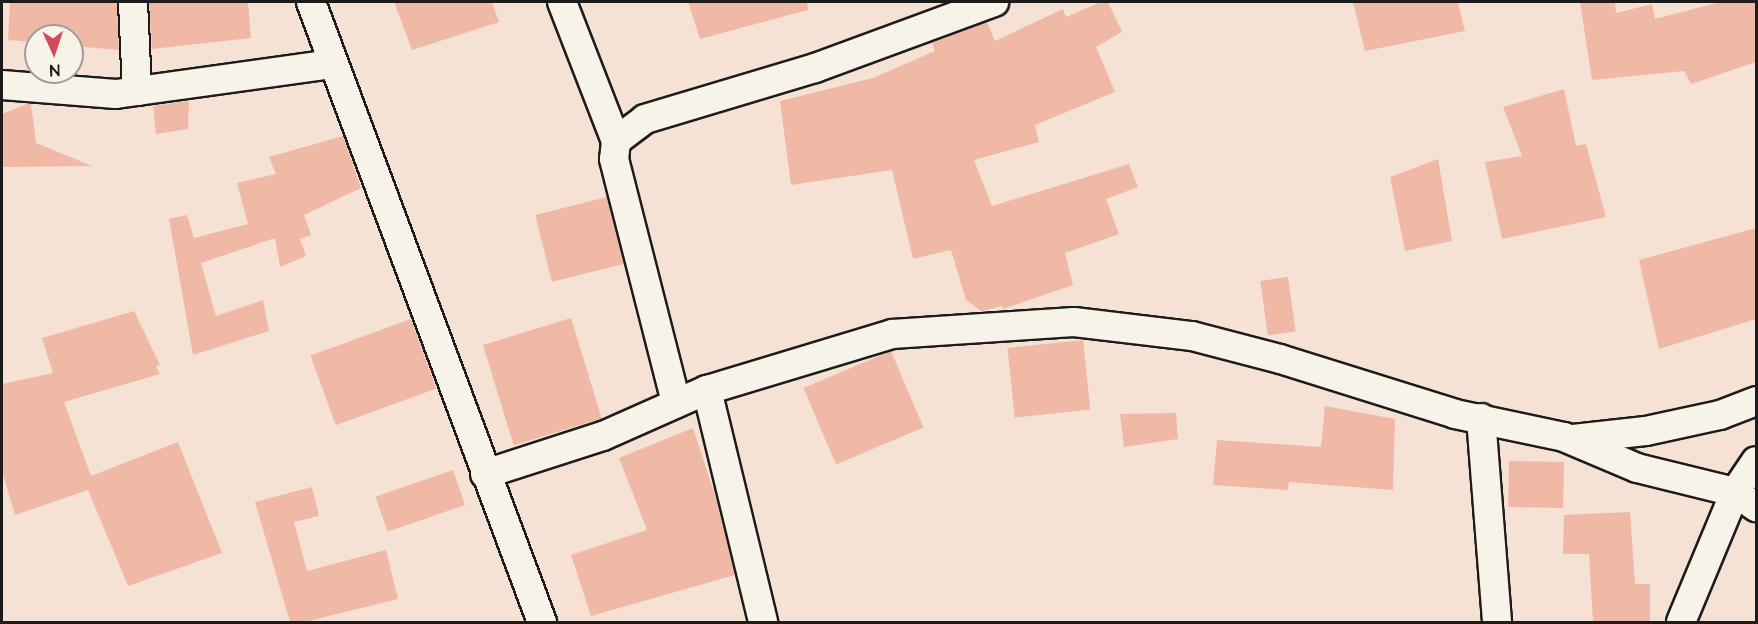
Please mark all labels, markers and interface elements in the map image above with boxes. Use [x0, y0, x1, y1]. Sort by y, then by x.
north arrow [24, 24, 84, 84]
text: N [49, 59, 60, 81]

